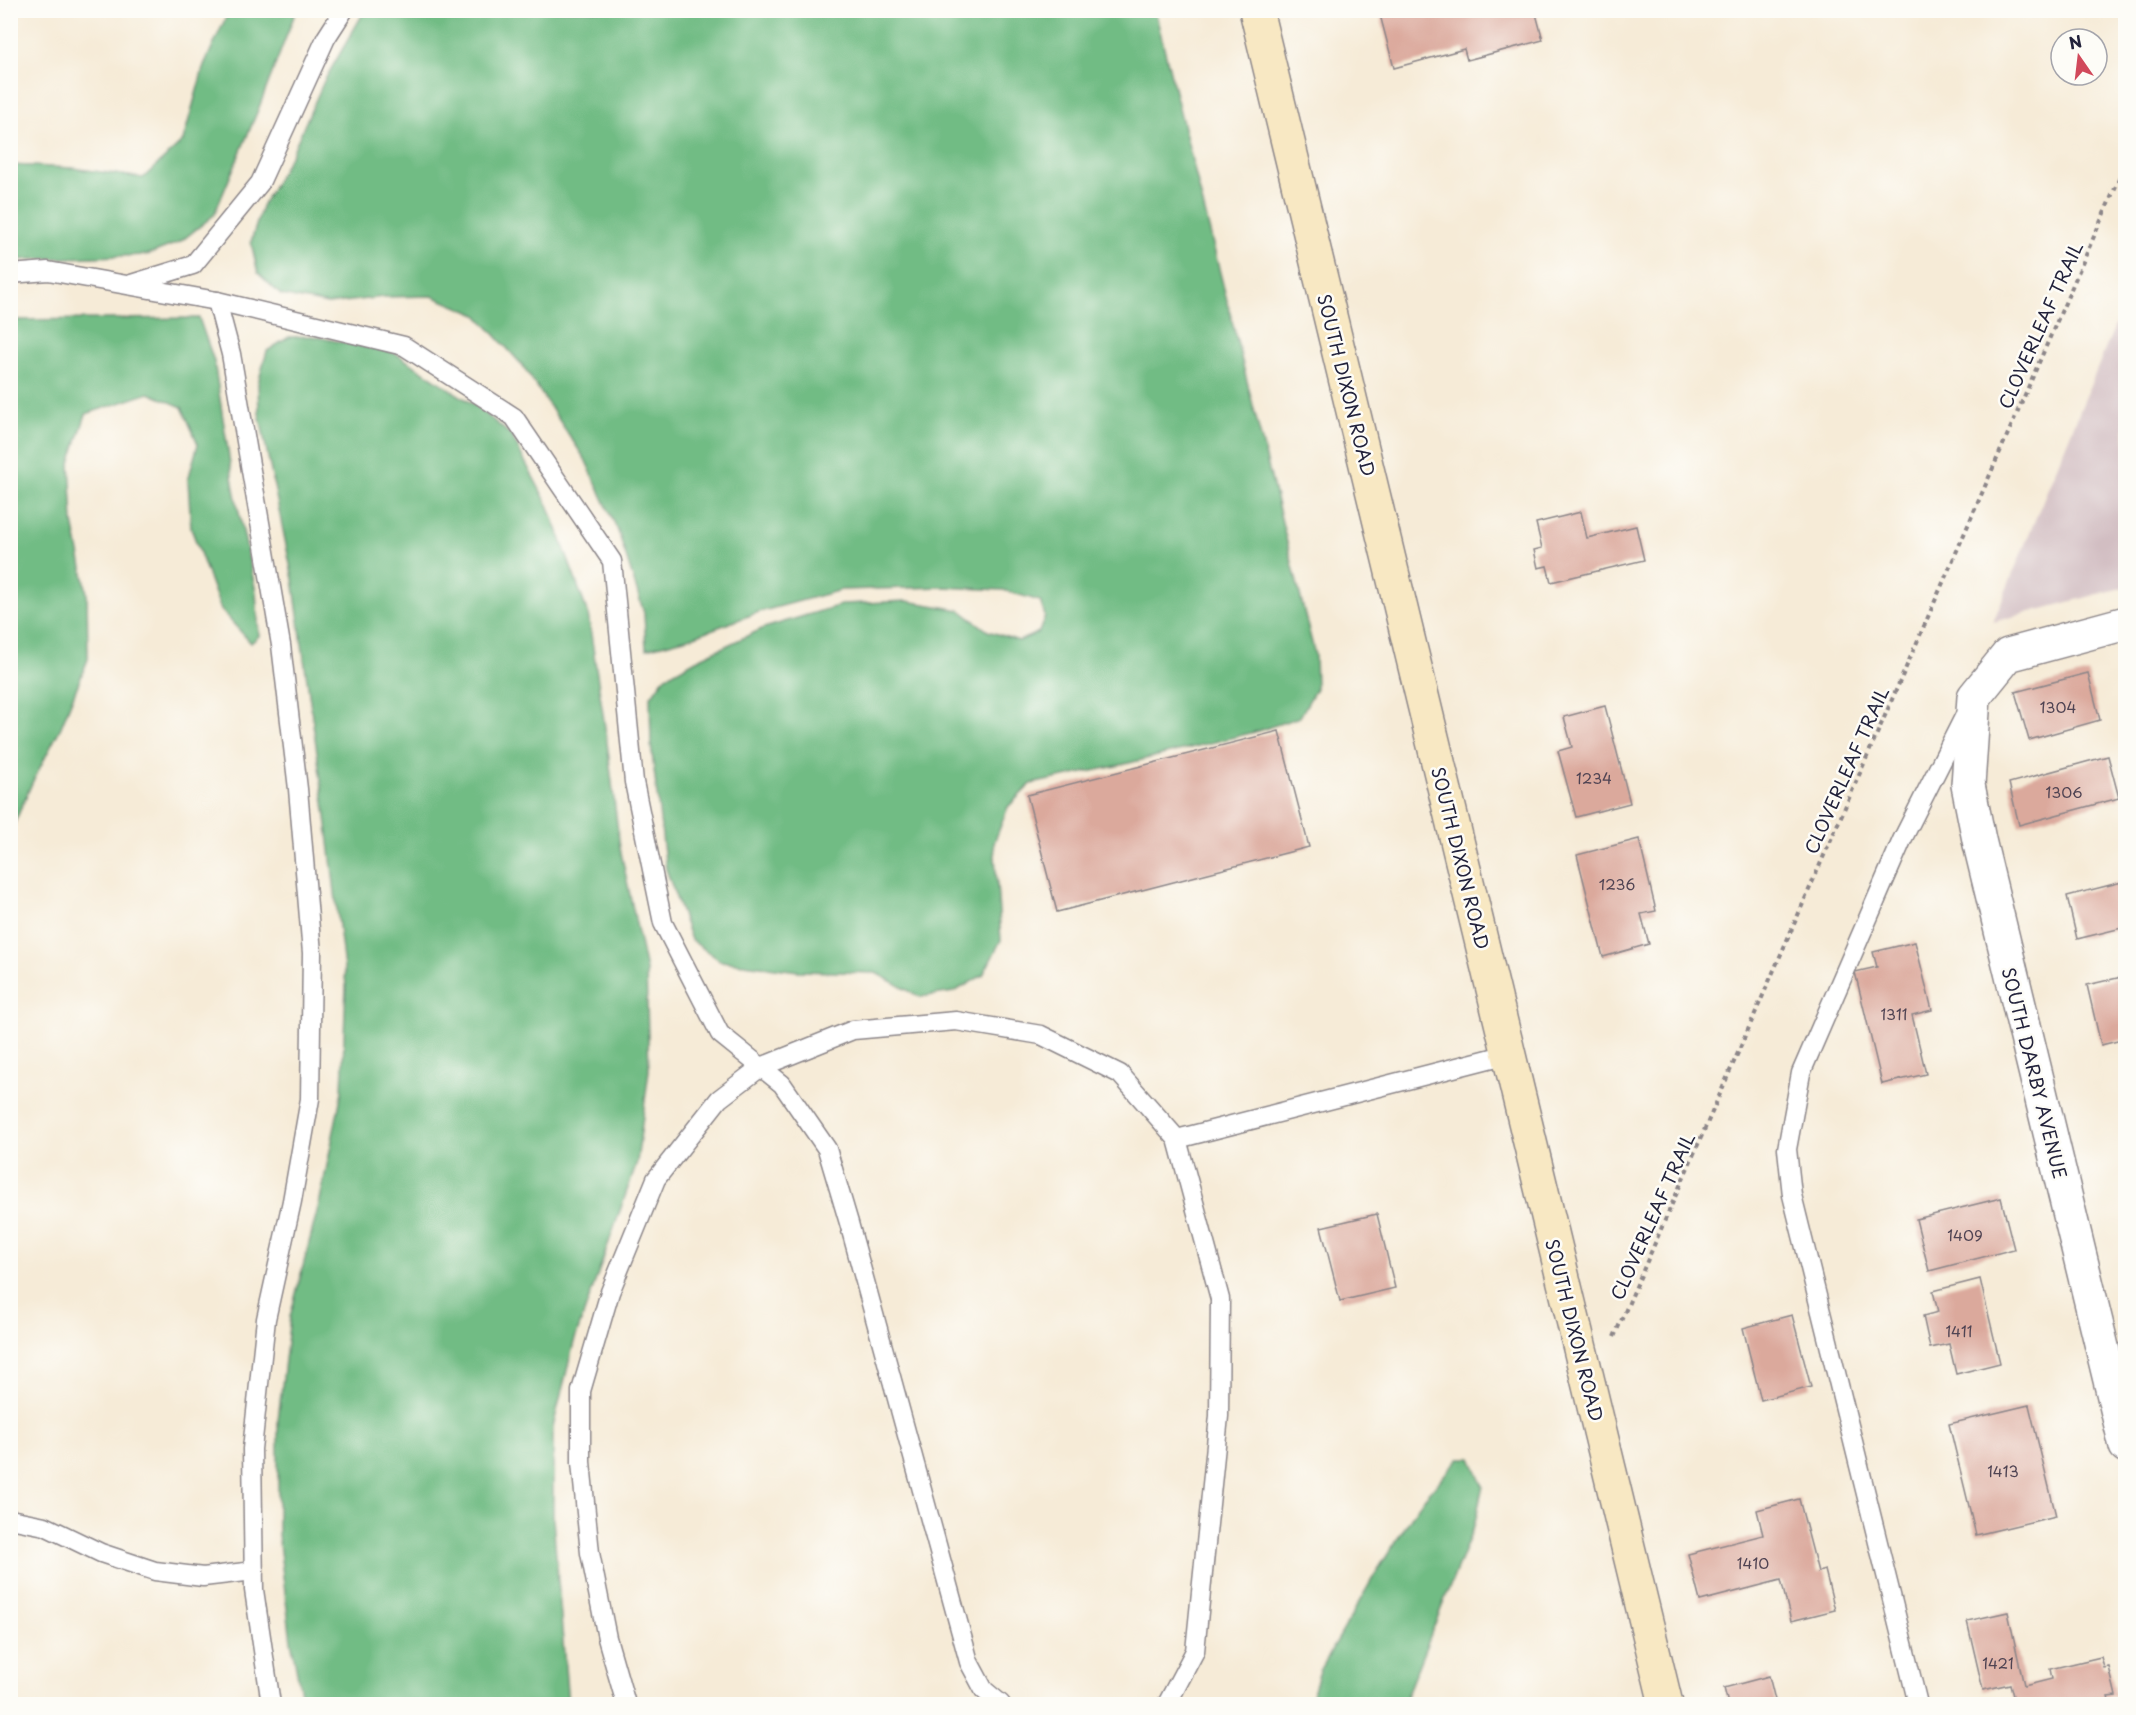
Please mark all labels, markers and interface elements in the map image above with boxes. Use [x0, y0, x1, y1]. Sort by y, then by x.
north arrow [2049, 27, 2109, 87]
text: N [2066, 28, 2084, 55]
street label: CLOVERLEAF TRAIL [1991, 237, 2089, 413]
street label: SOUTH DIXON ROAD [1311, 291, 1383, 479]
street label: CLOVERLEAF TRAIL [1797, 682, 1895, 858]
house number: 1304 [2040, 695, 2076, 718]
street label: SOUTH DIXON ROAD [1425, 764, 1497, 952]
house number: 1234 [1576, 766, 1612, 789]
house number: 1306 [2045, 780, 2083, 803]
house number: 1236 [1599, 872, 1635, 895]
street label: SOUTH DARBY AVENUE [1996, 964, 2074, 1182]
house number: 1311 [1880, 1002, 1908, 1025]
street label: CLOVERLEAF TRAIL [1603, 1128, 1701, 1304]
house number: 1409 [1947, 1223, 1983, 1246]
street label: SOUTH DIXON ROAD [1539, 1236, 1611, 1424]
house number: 1411 [1945, 1319, 1973, 1342]
house number: 1413 [1987, 1459, 2019, 1482]
house number: 1410 [1737, 1551, 1769, 1574]
house number: 1421 [1982, 1651, 2014, 1674]

